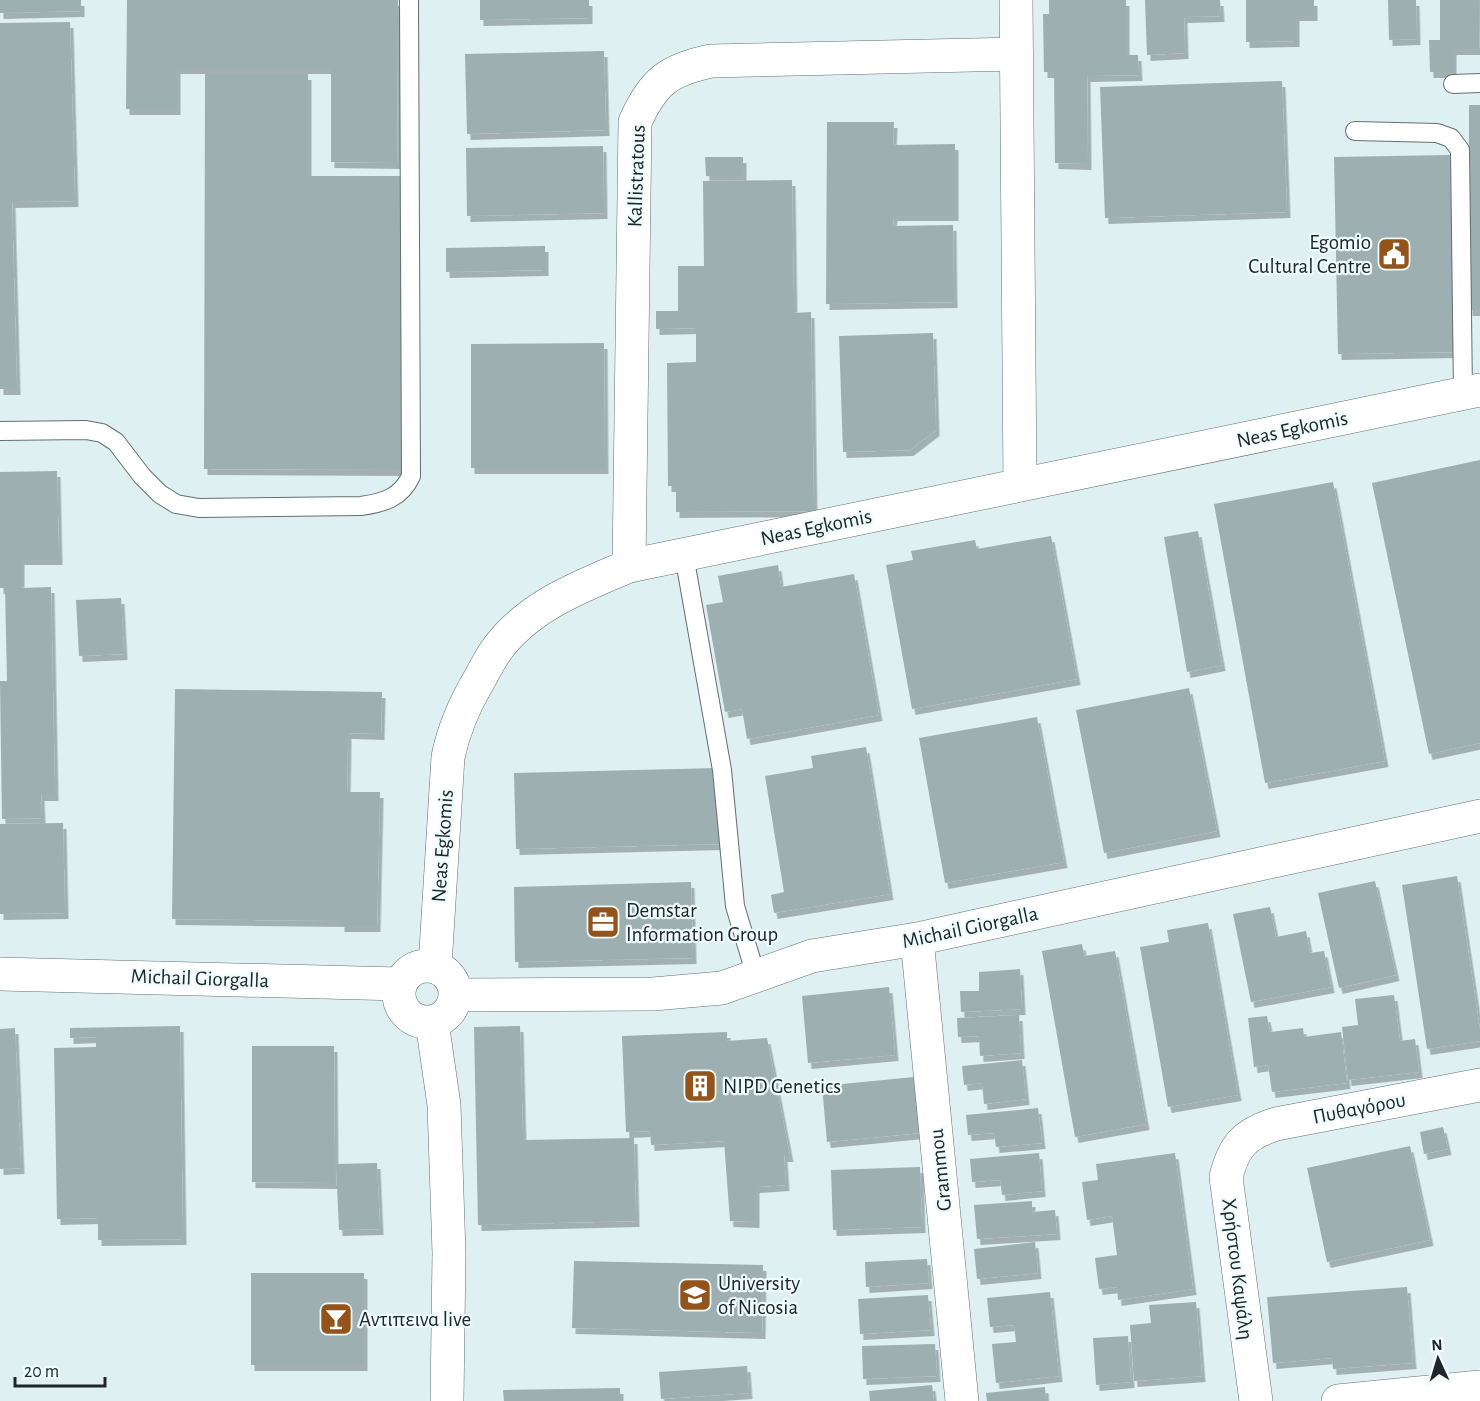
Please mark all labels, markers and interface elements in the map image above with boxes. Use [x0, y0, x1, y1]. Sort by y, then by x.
street label: Kallistratous [624, 124, 649, 228]
place label: Egomio Cultural Centre [1248, 232, 1371, 277]
public building icon: Egomio Cultural Centre [1376, 236, 1412, 272]
street label: Neas Egkomis [1235, 407, 1350, 452]
street label: Neas Egkomis [759, 505, 874, 550]
street label: Neas Egkomis [428, 789, 457, 903]
place label: Demstar Information Group [626, 900, 778, 945]
street label: Michail Giorgalla [900, 903, 1040, 952]
office icon: Demstar Information Group [585, 904, 621, 940]
street label: Michail Giorgalla [130, 966, 270, 991]
building icon: NIPD Genetics [682, 1068, 718, 1104]
place label: NIPD Genetics [723, 1076, 841, 1097]
street label: Πυθαγόρου [1311, 1089, 1407, 1128]
street label: Grammou [926, 1127, 955, 1212]
street label: Χρήστου Καψάλη [1218, 1197, 1257, 1341]
place label: University of Nicosia [718, 1273, 800, 1318]
school or university icon: University of Nicosia [677, 1277, 713, 1313]
bar icon: Αντιπεινα live [318, 1301, 354, 1337]
place label: Αντιπεινα live [359, 1309, 471, 1330]
north arrow [1408, 1329, 1468, 1389]
text: N [1431, 1337, 1443, 1353]
scale bar [15, 1350, 105, 1388]
text: 20 m [24, 1363, 59, 1381]

